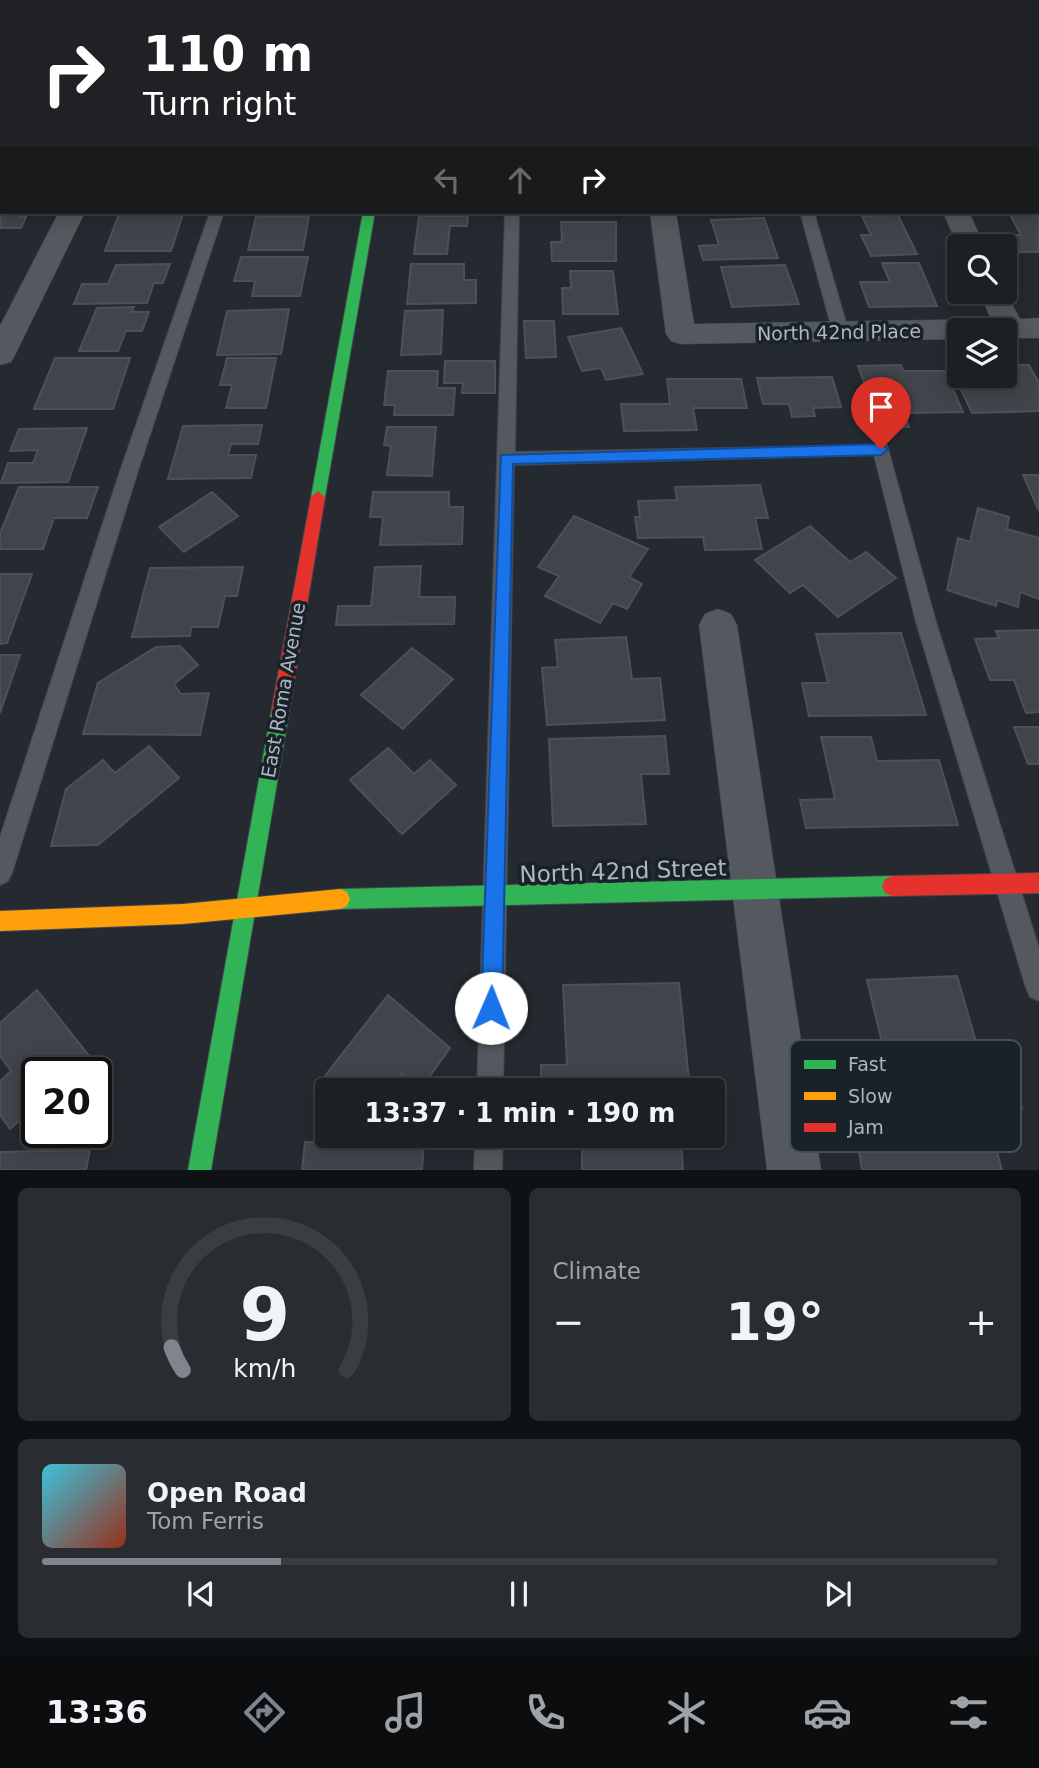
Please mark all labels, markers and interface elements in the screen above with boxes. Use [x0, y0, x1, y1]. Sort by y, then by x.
text: 110 m [143, 26, 313, 83]
icon: right [28, 28, 119, 119]
text: Turn right [143, 85, 296, 123]
icon: left [428, 161, 466, 199]
icon: ahead [501, 161, 539, 199]
icon: right [574, 161, 612, 199]
map controls [947, 234, 1017, 388]
button: search [947, 234, 1017, 304]
button: layers [947, 318, 1017, 388]
street label: North 42nd Place [757, 320, 921, 344]
pin [851, 377, 911, 449]
icon: arrive [862, 388, 900, 426]
street label: East Roma Avenue [257, 601, 309, 779]
street label: North 42nd Street [519, 854, 727, 888]
position arrow [454, 971, 528, 1045]
legend [790, 1040, 1021, 1152]
text: Fast [848, 1053, 886, 1075]
speed limit sign: 20 [21, 1057, 112, 1148]
text: Slow [848, 1085, 893, 1107]
text: 13:37 · 1 min · 190 m [365, 1098, 675, 1128]
text: Jam [847, 1116, 884, 1138]
text: Climate [553, 1258, 641, 1284]
text: 9 [239, 1273, 290, 1358]
text: 19° [726, 1292, 824, 1352]
text: − [553, 1300, 584, 1344]
text: + [965, 1300, 997, 1344]
text: km/h [233, 1354, 296, 1383]
text: Open Road [147, 1478, 307, 1508]
text: Tom Ferris [147, 1508, 264, 1534]
icon: previous [182, 1575, 220, 1613]
icon: pause [500, 1575, 538, 1613]
icon: next [819, 1575, 857, 1613]
icon: directions [240, 1688, 289, 1737]
icon: music [381, 1688, 430, 1737]
icon: phone [521, 1688, 570, 1737]
icon: climate [662, 1688, 711, 1737]
icon: car [803, 1688, 852, 1737]
icon: filters [944, 1688, 993, 1737]
text: 13:36 [46, 1693, 148, 1731]

